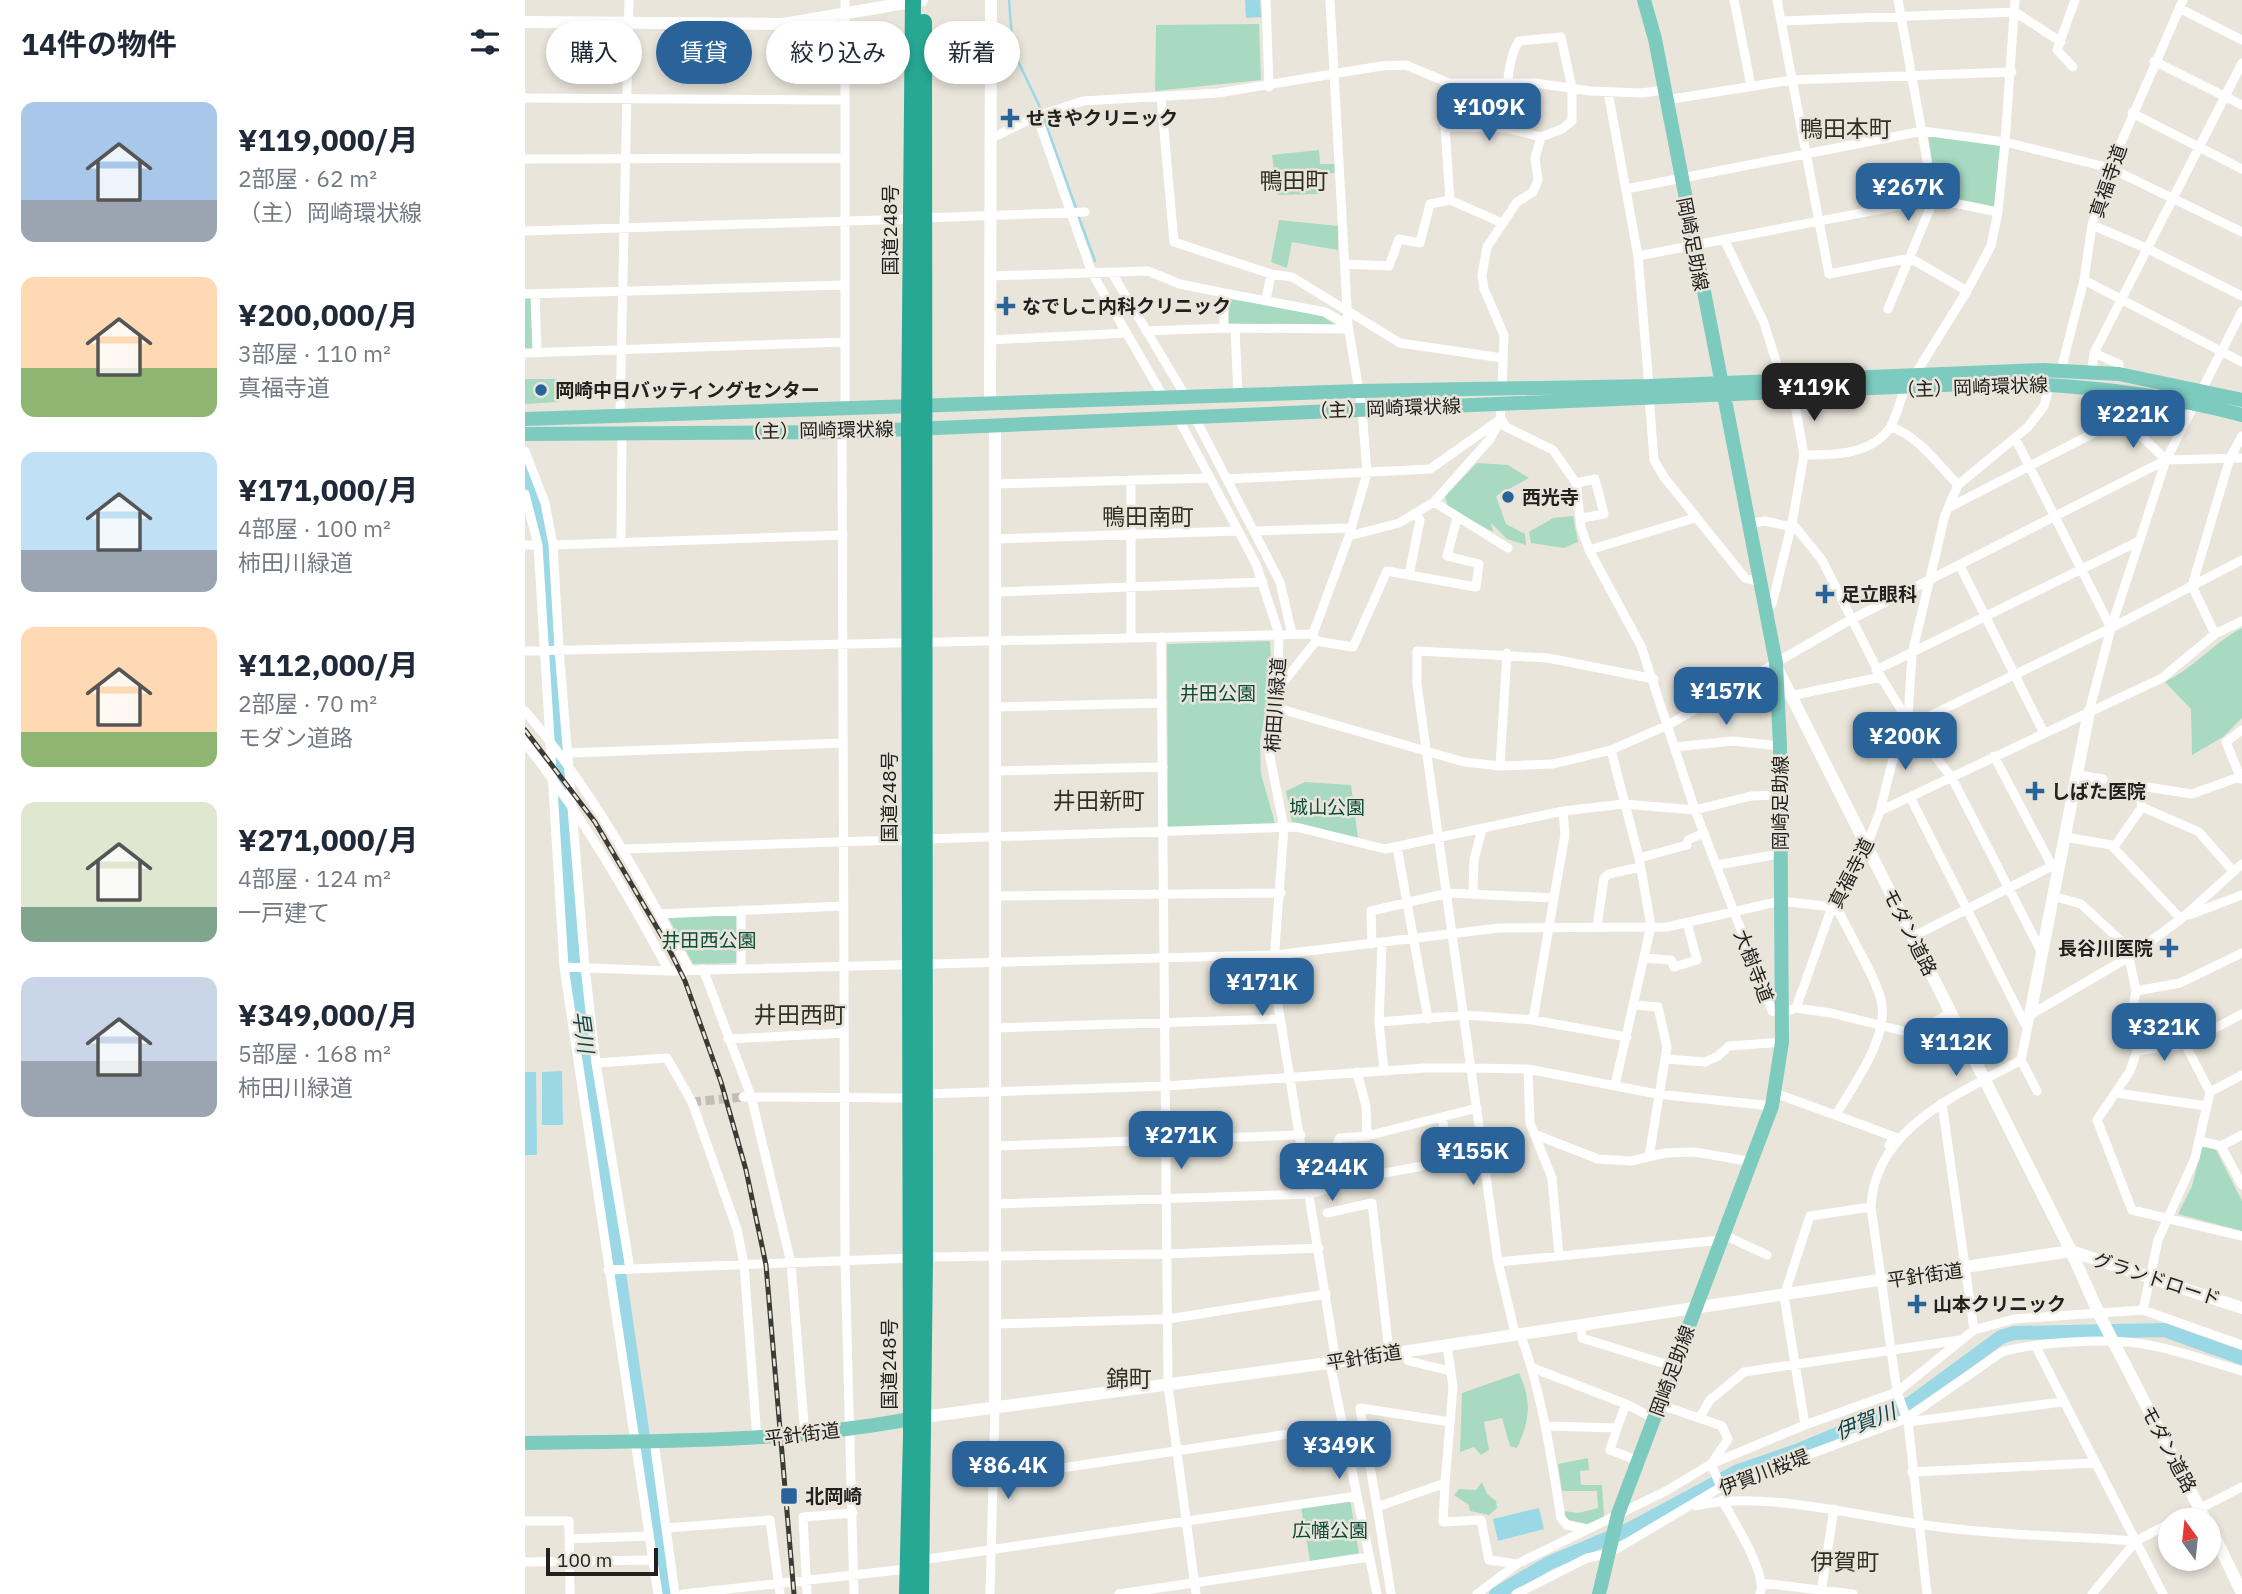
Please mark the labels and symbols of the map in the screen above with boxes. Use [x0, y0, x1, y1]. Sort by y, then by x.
pin: ¥109K [1440, 83, 1538, 143]
place label: せきやクリニック [1026, 106, 1178, 130]
marker: せきやクリニック [1000, 108, 1020, 128]
district label: 鴨田本町 [1800, 113, 1892, 143]
street label: 真福寺道 [2084, 141, 2132, 221]
pin: ¥267K [1859, 164, 1957, 223]
district label: 鴨田町 [1260, 165, 1329, 195]
street label: 国道248号 [878, 184, 902, 276]
street label: 岡崎足助線 [1672, 195, 1714, 293]
place label: なでしこ内科クリニック [1022, 294, 1231, 318]
marker: なでしこ内科クリニック [996, 296, 1016, 316]
pin: ¥119K [1765, 364, 1863, 423]
street label: （主）岡崎環状線 [1896, 372, 2048, 402]
place label: 岡崎中日バッティングセンター [555, 378, 820, 402]
marker: 岡崎中日バッティングセンター [533, 382, 549, 398]
pin: ¥221K [2084, 391, 2182, 450]
street label: （主）岡崎環状線 [1309, 393, 1461, 423]
street label: （主）岡崎環状線 [742, 417, 894, 443]
place label: 西光寺 [1522, 485, 1579, 509]
marker: 西光寺 [1500, 489, 1516, 505]
district label: 鴨田南町 [1102, 501, 1194, 531]
place label: 足立眼科 [1841, 582, 1917, 606]
marker: 足立眼科 [1815, 584, 1835, 604]
street label: 柿田川緑道 [1260, 657, 1290, 753]
pin: ¥157K [1677, 668, 1775, 727]
park label: 井田公園 [1180, 681, 1256, 705]
pin: ¥200K [1856, 712, 1954, 772]
street label: 国道248号 [877, 751, 901, 843]
street label: 岡崎足助線 [1768, 755, 1792, 851]
place label: しばた医院 [2051, 779, 2146, 803]
marker: しばた医院 [2025, 781, 2045, 801]
district label: 井田新町 [1053, 785, 1145, 815]
park label: 城山公園 [1289, 795, 1365, 819]
street label: 真福寺道 [1823, 834, 1879, 912]
street label: モダン道路 [1878, 884, 1942, 980]
street label: 大樹寺道 [1729, 926, 1779, 1006]
park label: 井田西公園 [661, 928, 757, 952]
place label: 長谷川医院 [2058, 936, 2153, 960]
marker: 長谷川医院 [2159, 938, 2179, 958]
pin: ¥171K [1213, 958, 1311, 1018]
district label: 井田西町 [754, 999, 846, 1029]
pin: ¥321K [2115, 1004, 2213, 1063]
water label: 早川 [567, 1009, 601, 1057]
pin: ¥112K [1907, 1018, 2005, 1078]
pin: ¥271K [1132, 1112, 1230, 1171]
pin: ¥155K [1424, 1128, 1522, 1187]
pin: ¥244K [1283, 1144, 1381, 1203]
street label: グランドロード [2090, 1247, 2224, 1311]
street label: 平針街道 [1886, 1258, 1964, 1292]
place label: 山本クリニック [1933, 1292, 2066, 1316]
marker: 山本クリニック [1907, 1294, 1927, 1314]
street label: 国道248号 [877, 1318, 901, 1410]
street label: 岡崎足助線 [1644, 1322, 1700, 1420]
street label: 平針街道 [1325, 1339, 1403, 1375]
district label: 錦町 [1106, 1363, 1152, 1393]
water label: 伊賀川 [1831, 1396, 1901, 1445]
street label: モダン道路 [2136, 1401, 2202, 1497]
street label: 平針街道 [763, 1417, 841, 1451]
pin: ¥349K [1290, 1422, 1388, 1481]
pin: ¥86.4K [951, 1442, 1065, 1501]
street label: 伊賀川桜堤 [1715, 1444, 1813, 1500]
place label: 北岡崎 [805, 1484, 862, 1508]
marker: 北岡崎 [779, 1486, 799, 1506]
north arrow [2158, 1508, 2221, 1572]
park label: 広幡公園 [1292, 1518, 1368, 1542]
scale bar [546, 1545, 658, 1577]
district label: 伊賀町 [1811, 1546, 1880, 1576]

